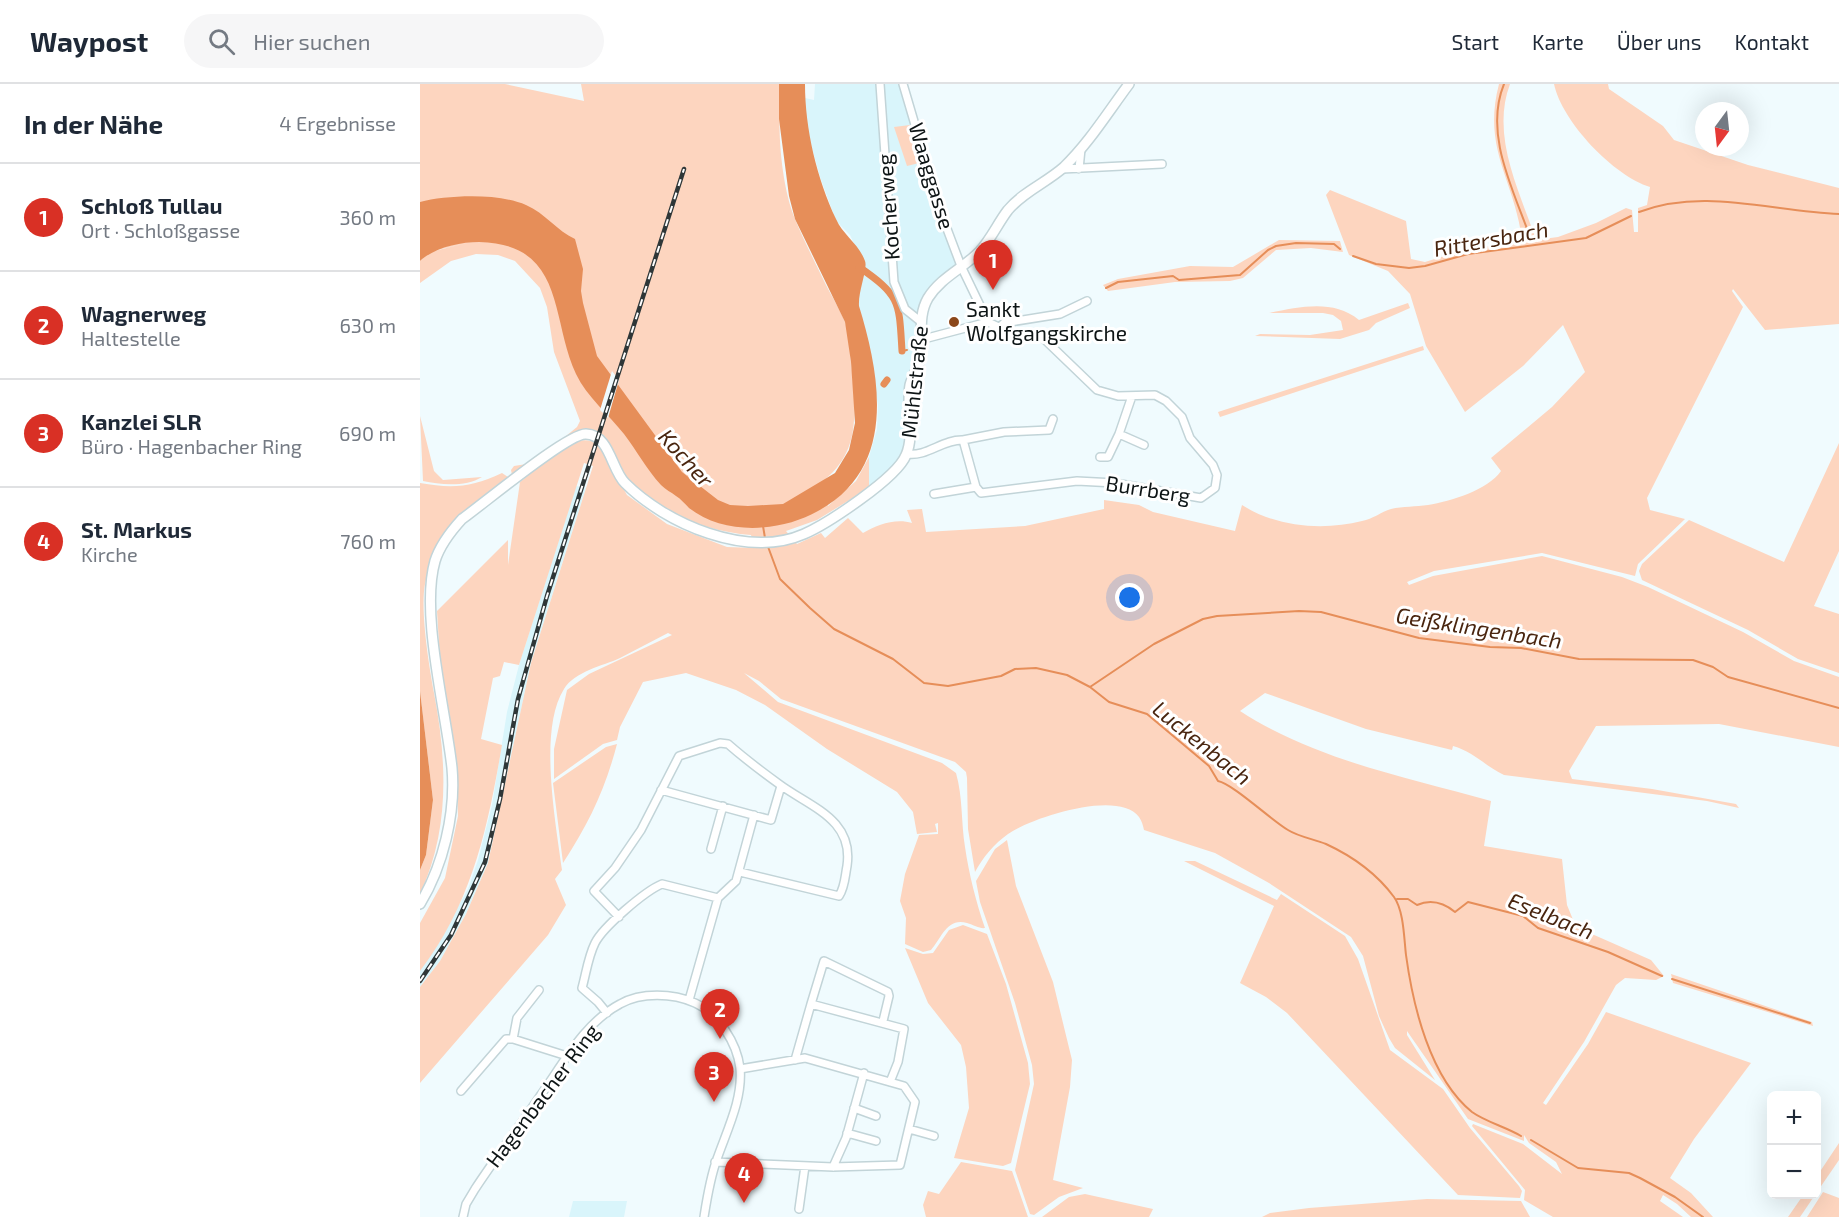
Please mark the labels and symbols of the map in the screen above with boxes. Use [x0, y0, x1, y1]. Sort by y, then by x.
north arrow [1695, 102, 1749, 156]
street label: Waaggasse [904, 119, 960, 232]
street label: Kocherweg [871, 153, 904, 261]
water label: Rittersbach [1432, 215, 1550, 261]
pin: 1 [974, 240, 1012, 290]
place label: Sankt Wolfgangskirche [966, 296, 1127, 345]
marker: Sankt Wolfgangskirche [947, 315, 961, 329]
street label: Mühlstraße [895, 324, 932, 439]
water label: Kocher [654, 423, 720, 493]
street label: Burrberg [1104, 470, 1193, 508]
your location [1115, 583, 1144, 612]
water label: Geißklingenbach [1394, 601, 1564, 653]
water label: Luckenbach [1148, 695, 1257, 790]
water label: Eselbach [1505, 886, 1598, 944]
pin: 2 [700, 990, 740, 1039]
street label: Hagenbacher Ring [480, 1018, 604, 1172]
pin: 3 [694, 1052, 734, 1102]
pin: 4 [724, 1154, 764, 1203]

